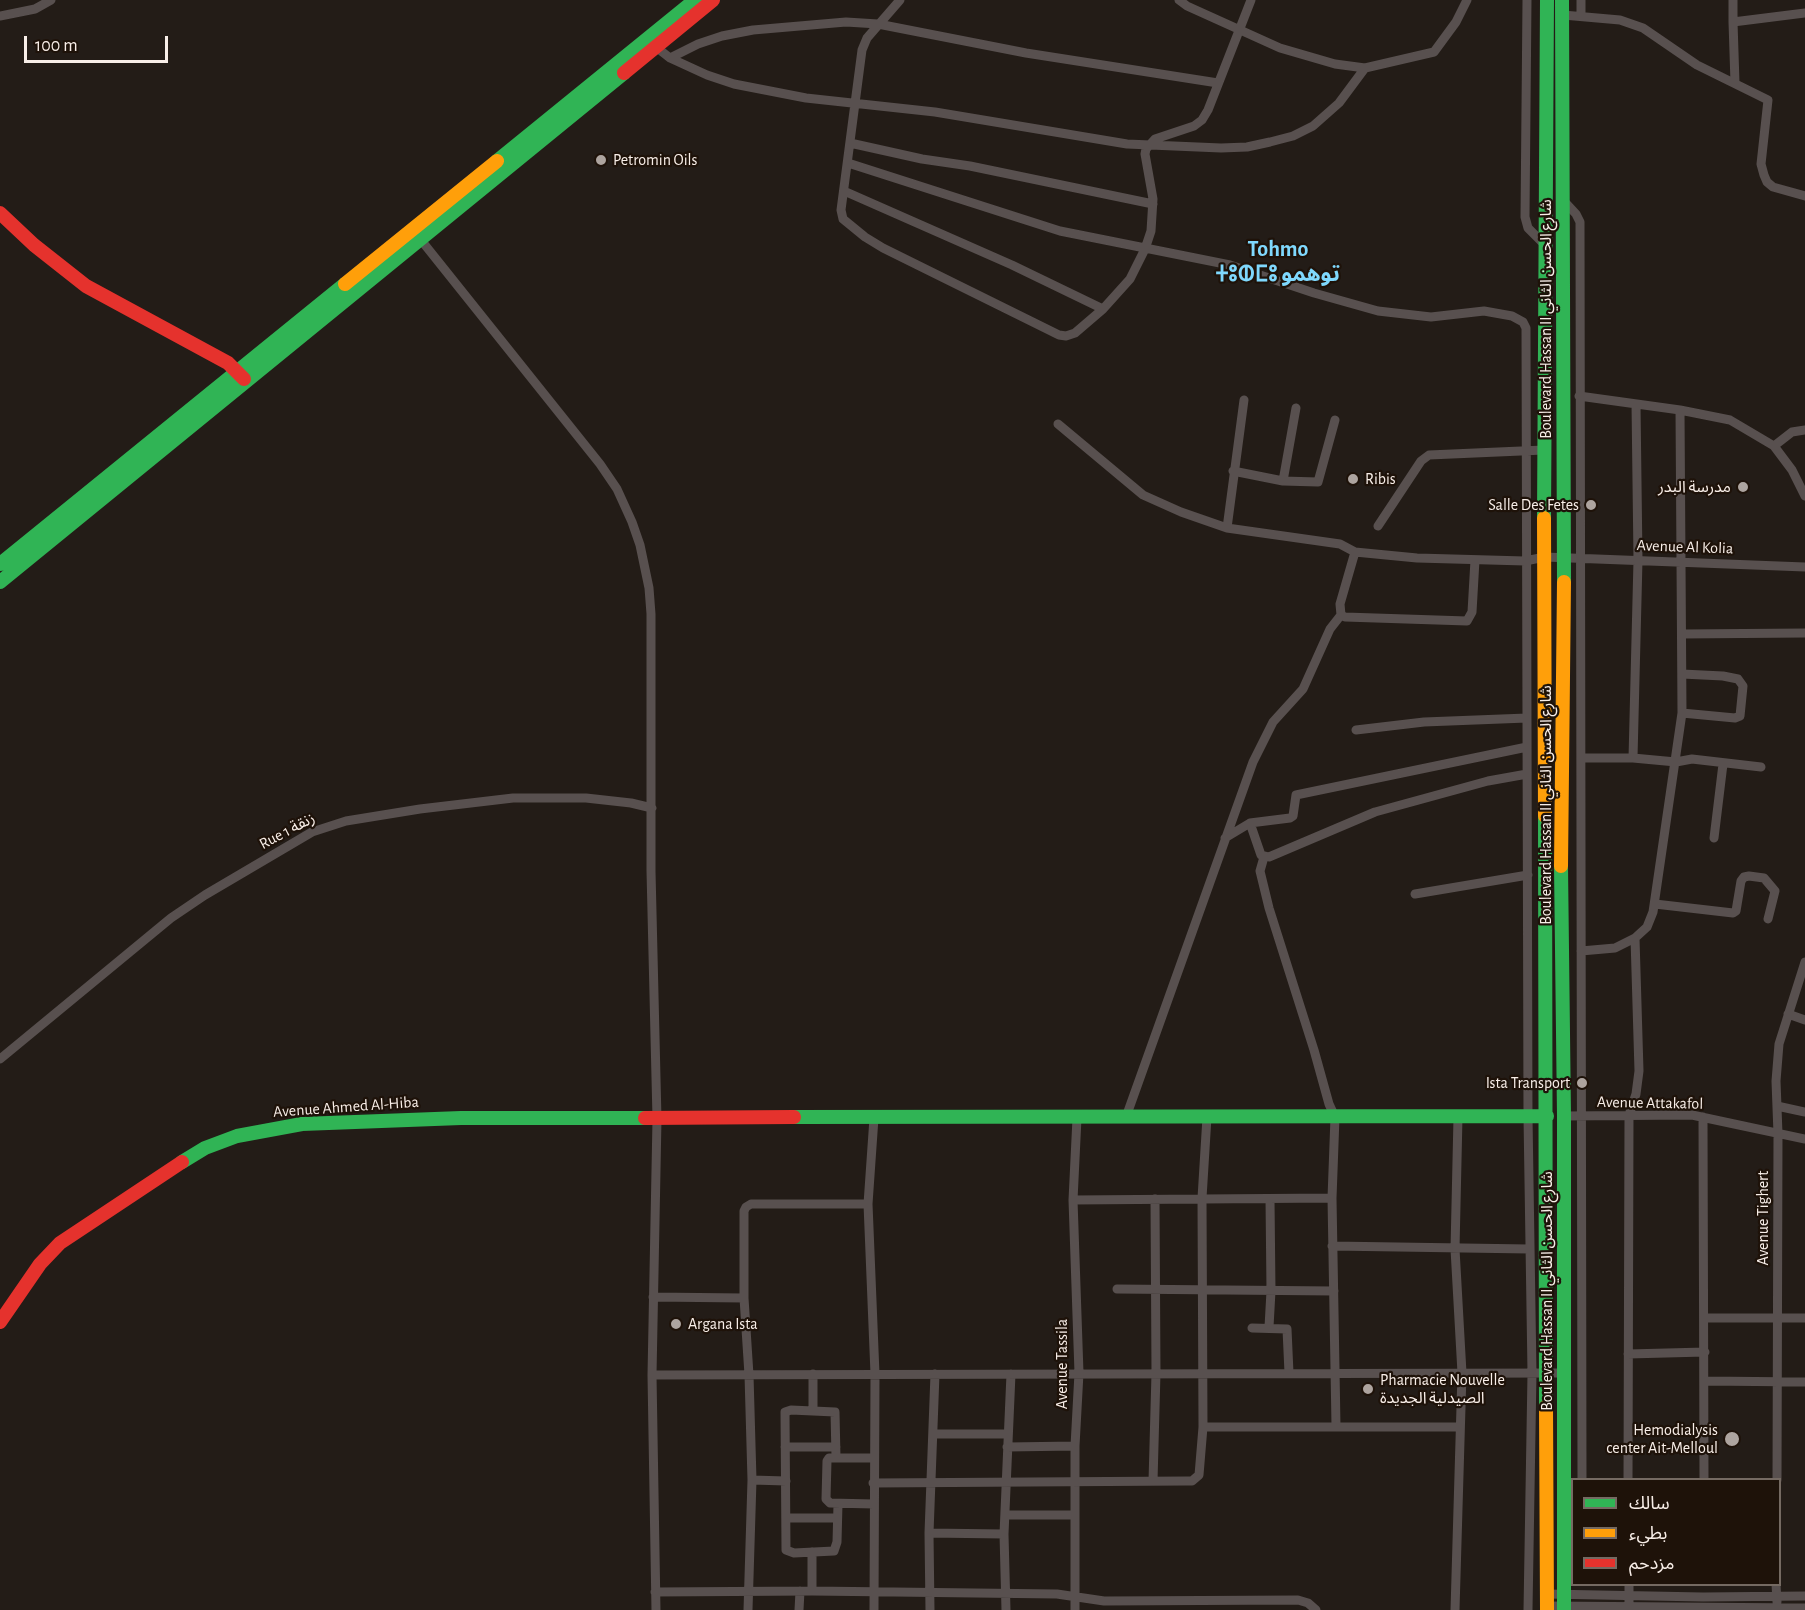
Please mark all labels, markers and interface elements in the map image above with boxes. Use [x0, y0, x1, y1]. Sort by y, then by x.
scale bar [27, 24, 171, 62]
text: 100 m [35, 37, 78, 55]
place label: Petromin Oils [613, 150, 697, 170]
marker: Petromin Oils [594, 153, 608, 167]
street label: Boulevard Hassan II شارع الحسن الثاني [1536, 199, 1556, 439]
district label: Tohmo ⵜⵓⵀⵎⵓ توهمو [1216, 236, 1340, 288]
place label: Ribis [1365, 469, 1396, 489]
marker: Ribis [1346, 472, 1360, 486]
place label: مدرسة البدر [1658, 477, 1731, 497]
marker: مدرسة البدر [1736, 480, 1750, 494]
place label: Salle Des Fetes [1488, 495, 1579, 515]
marker: Salle Des Fetes [1584, 498, 1598, 512]
street label: Avenue Al Kolia [1636, 536, 1734, 558]
street label: Boulevard Hassan II شارع الحسن الثاني [1536, 685, 1556, 925]
street label: Rue 1 زنقة [256, 808, 318, 854]
place label: Ista Transport [1486, 1073, 1570, 1093]
marker: Ista Transport [1575, 1076, 1589, 1090]
street label: Avenue Ahmed Al-Hiba [273, 1092, 419, 1122]
street label: Avenue Attakafol [1597, 1092, 1703, 1114]
street label: Boulevard Hassan II شارع الحسن الثاني [1537, 1171, 1557, 1411]
street label: Avenue Tighert [1753, 1171, 1773, 1265]
place label: Argana Ista [688, 1314, 758, 1334]
marker: Argana Ista [669, 1317, 683, 1331]
street label: Avenue Tassila [1052, 1319, 1072, 1409]
place label: Pharmacie Nouvelle الصيدلية الجديدة [1380, 1370, 1505, 1408]
marker: Pharmacie Nouvelle الصيدلية الجديدة [1361, 1382, 1375, 1396]
place label: Hemodialysis center Ait-Melloul [1606, 1420, 1718, 1458]
marker: Hemodialysis center Ait-Melloul [1723, 1430, 1741, 1448]
legend [1571, 1478, 1781, 1586]
text: سالك [1629, 1495, 1670, 1513]
text: بطيء [1629, 1525, 1667, 1543]
text: مزدحم [1629, 1555, 1674, 1573]

